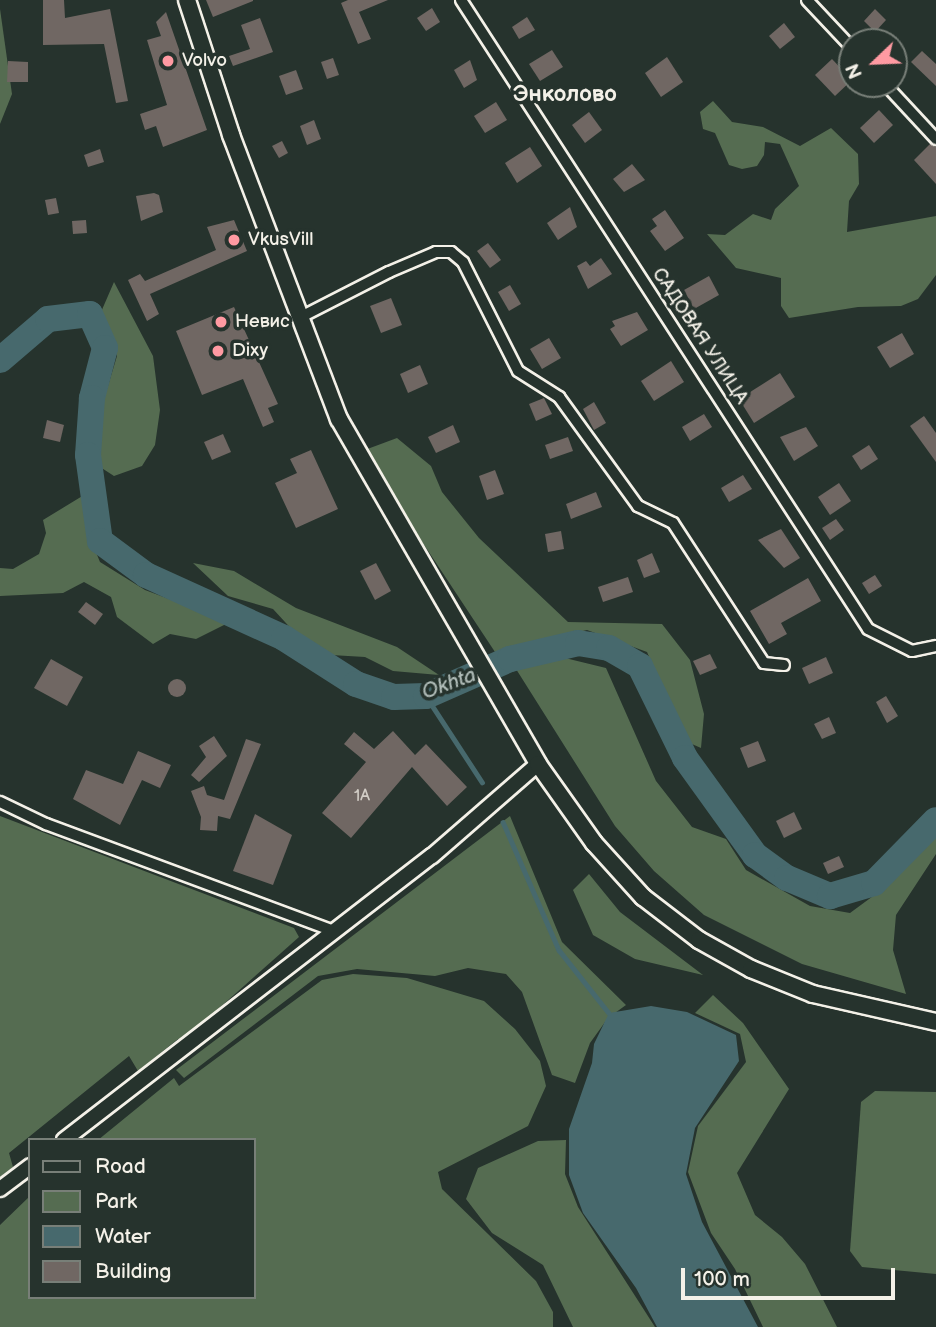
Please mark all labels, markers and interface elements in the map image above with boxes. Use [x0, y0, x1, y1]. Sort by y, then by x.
north arrow [838, 28, 908, 98]
place label: Volvo [182, 50, 227, 72]
marker: Volvo [160, 53, 176, 69]
text: N [842, 60, 868, 82]
district label: Энколово [513, 80, 617, 108]
place label: VkusVill [248, 229, 314, 251]
marker: VkusVill [226, 232, 242, 248]
street label: САДОВАЯ УЛИЦА [647, 264, 753, 408]
place label: Невис [235, 311, 290, 333]
marker: Невис [213, 314, 229, 330]
place label: Dixy [232, 340, 268, 362]
marker: Dixy [210, 343, 226, 359]
water label: Okhta [418, 663, 480, 705]
house number: 1А [354, 787, 370, 807]
legend [28, 1138, 256, 1299]
text: Road [95, 1154, 146, 1179]
text: Park [95, 1189, 137, 1214]
text: Water [95, 1224, 151, 1249]
scale bar [684, 1254, 898, 1298]
text: Building [95, 1259, 171, 1284]
text: 100 m [694, 1267, 750, 1292]

